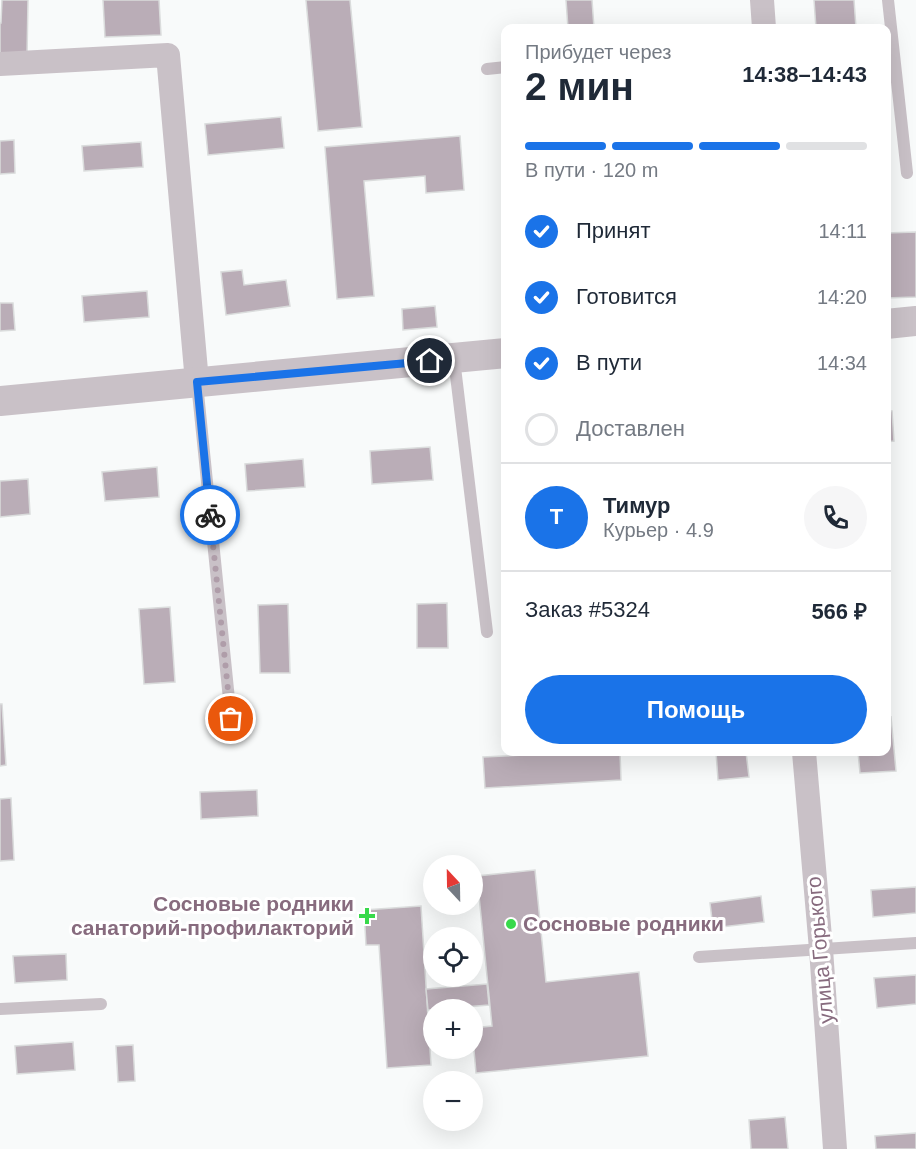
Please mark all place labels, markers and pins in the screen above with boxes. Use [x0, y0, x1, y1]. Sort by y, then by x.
pin [404, 335, 455, 386]
pin [205, 693, 256, 744]
place label: Сосновые родники санаторий-профилакторий [71, 892, 354, 939]
marker: Сосновые родники санаторий-профилакторий [358, 907, 376, 925]
place label: Сосновые родники [523, 912, 724, 935]
marker: Сосновые родники [504, 917, 518, 931]

